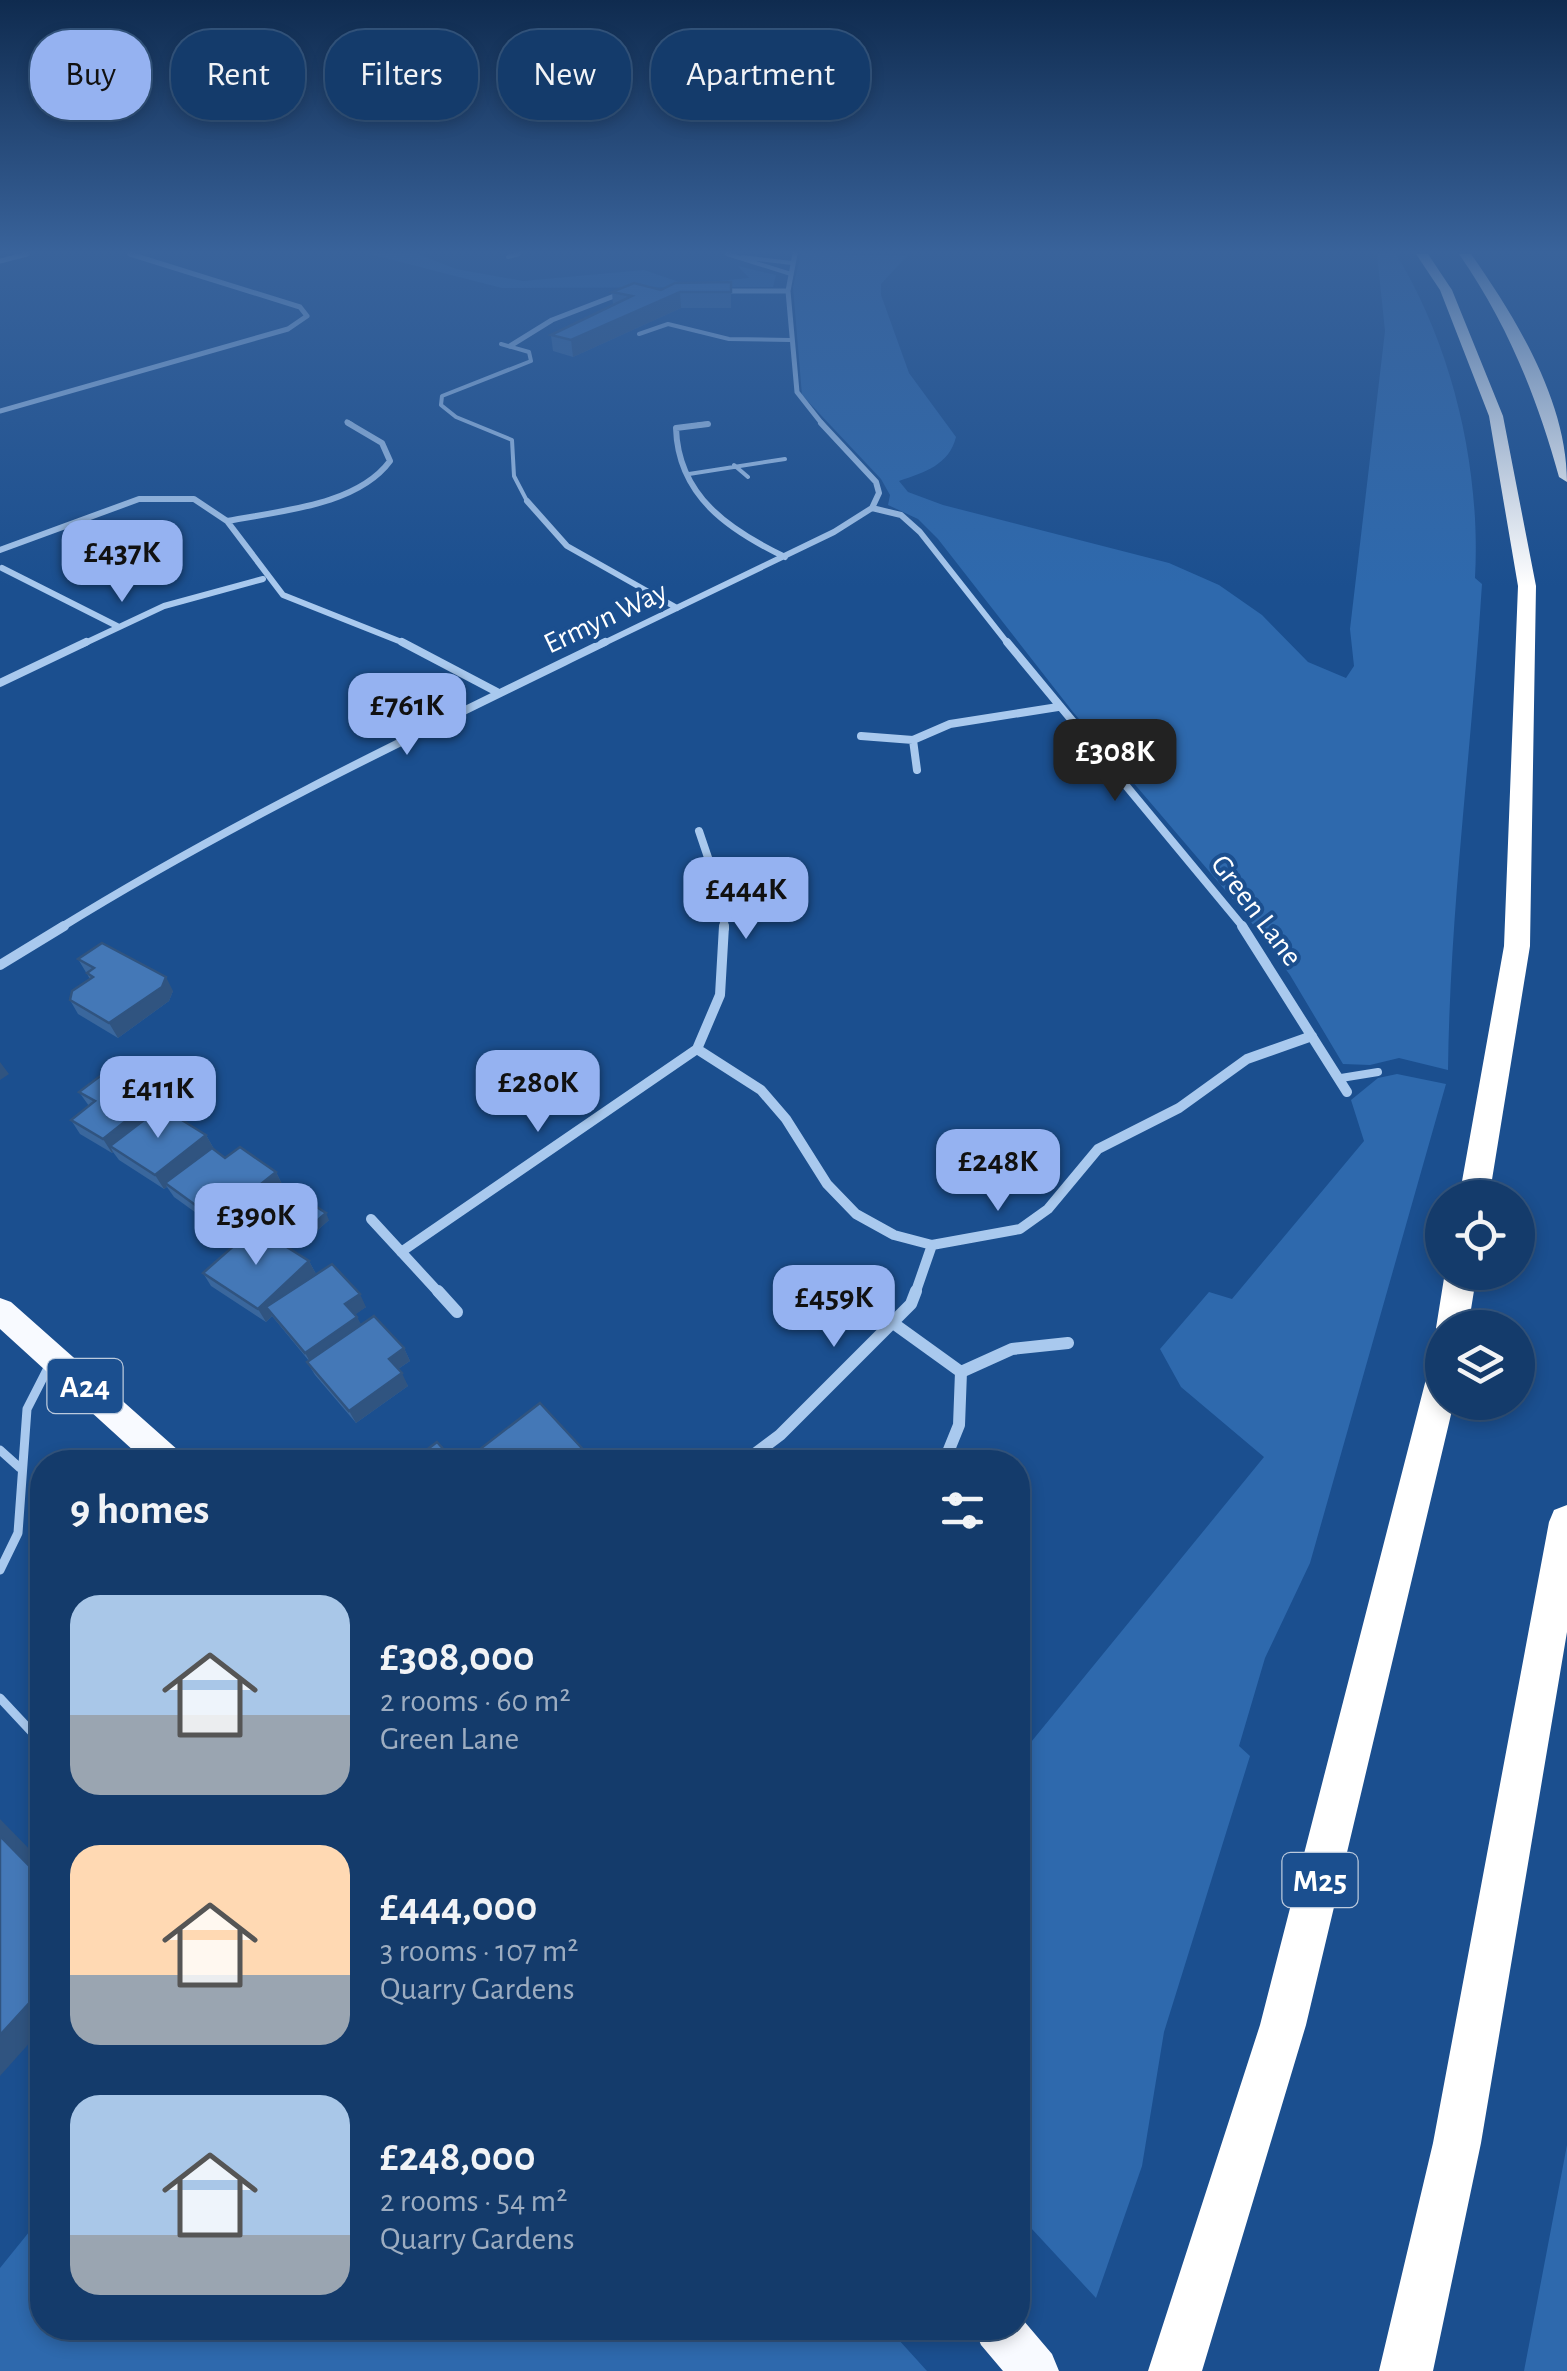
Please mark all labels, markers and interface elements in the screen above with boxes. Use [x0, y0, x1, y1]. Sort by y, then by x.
chip: Buy [30, 30, 151, 120]
chip: Rent [171, 30, 305, 120]
chip: Filters [325, 30, 478, 120]
chip: New [498, 30, 631, 120]
chip: Apartment [651, 30, 870, 120]
pin: £437K [52, 520, 192, 605]
text: £437K [84, 536, 160, 568]
street label: Ermyn Way [539, 576, 672, 659]
pin: £761K [337, 673, 477, 758]
text: £761K [370, 689, 444, 721]
pin: £308K [1045, 719, 1185, 804]
text: £308K [1075, 735, 1155, 767]
street label: Green Lane [1205, 849, 1307, 972]
pin: £444K [676, 857, 816, 942]
text: £444K [705, 873, 787, 905]
pin: £280K [468, 1050, 608, 1135]
pin: £411K [88, 1056, 228, 1141]
text: £280K [498, 1066, 578, 1098]
text: £411K [122, 1072, 194, 1104]
pin: £248K [928, 1129, 1068, 1214]
text: £248K [958, 1145, 1038, 1177]
map controls [1425, 1180, 1535, 1420]
button: locate [1425, 1180, 1535, 1290]
pin: £390K [186, 1183, 326, 1268]
text: £390K [217, 1199, 295, 1231]
pin: £459K [764, 1265, 904, 1350]
text: £459K [795, 1281, 873, 1313]
button: layers [1425, 1310, 1535, 1420]
road number: A24 [48, 1359, 122, 1413]
icon: filters [935, 1483, 990, 1538]
text: 9 homes [70, 1489, 209, 1531]
icon: home [150, 1635, 270, 1755]
text: £308,000 [380, 1636, 535, 1678]
text: 2 rooms · 60 m² [380, 1685, 571, 1717]
text: Green Lane [380, 1723, 519, 1755]
road number: M25 [1282, 1853, 1358, 1907]
icon: home [150, 1885, 270, 2005]
text: £444,000 [380, 1886, 537, 1928]
text: 3 rooms · 107 m² [380, 1935, 579, 1967]
text: Quarry Gardens [380, 1973, 575, 2005]
icon: home [150, 2135, 270, 2255]
text: £248,000 [380, 2136, 536, 2178]
text: 2 rooms · 54 m² [380, 2185, 567, 2217]
text: Quarry Gardens [380, 2223, 575, 2255]

